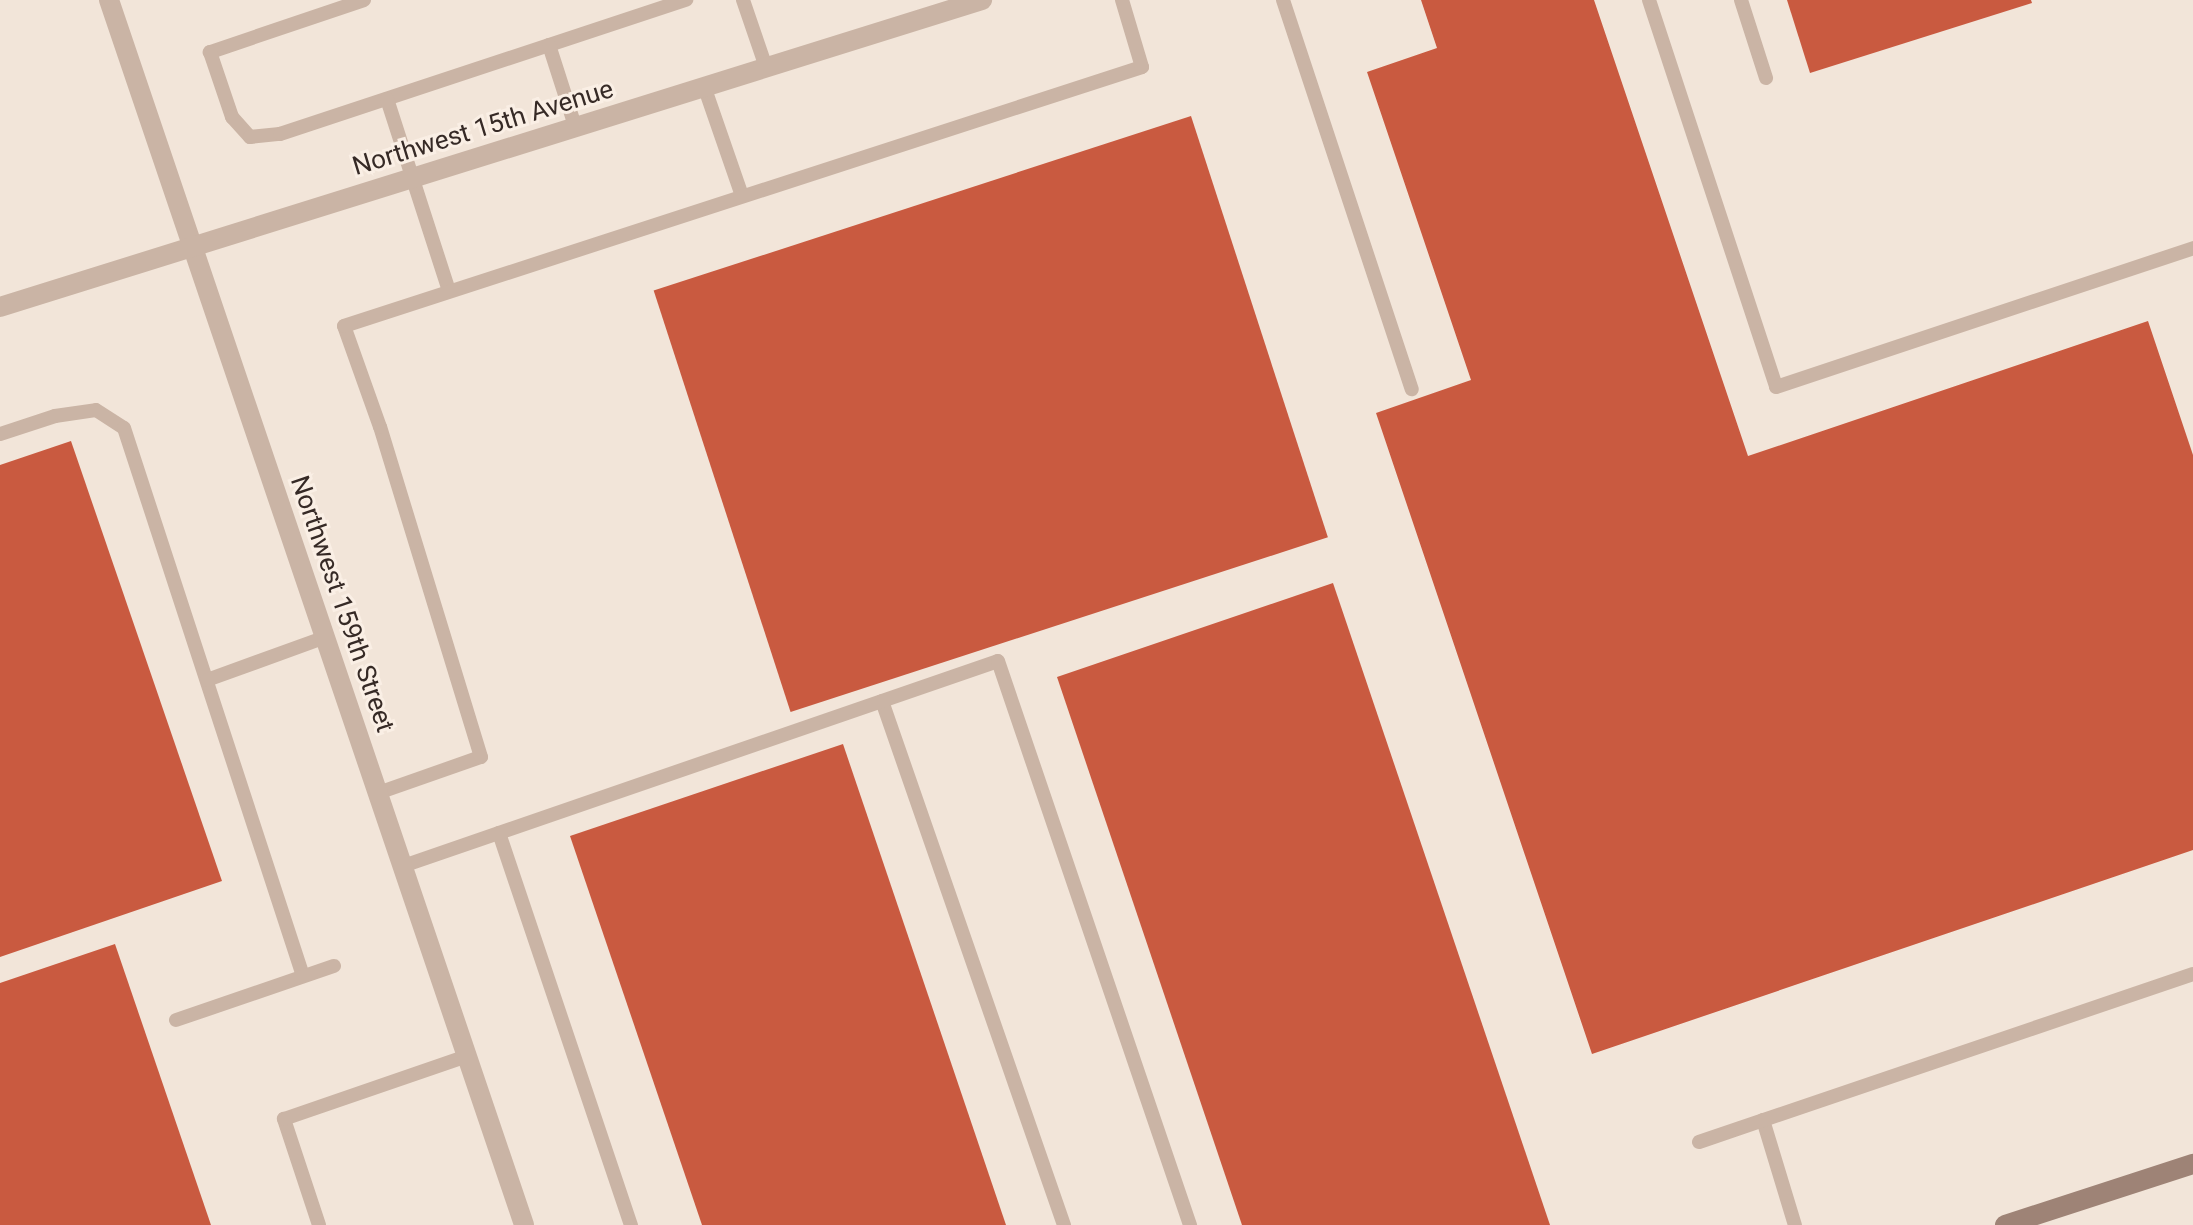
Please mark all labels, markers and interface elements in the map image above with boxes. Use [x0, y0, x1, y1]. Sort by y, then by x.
street label: Northwest 15th Avenue [349, 73, 617, 183]
street label: Northwest 159th Street [283, 472, 401, 736]

